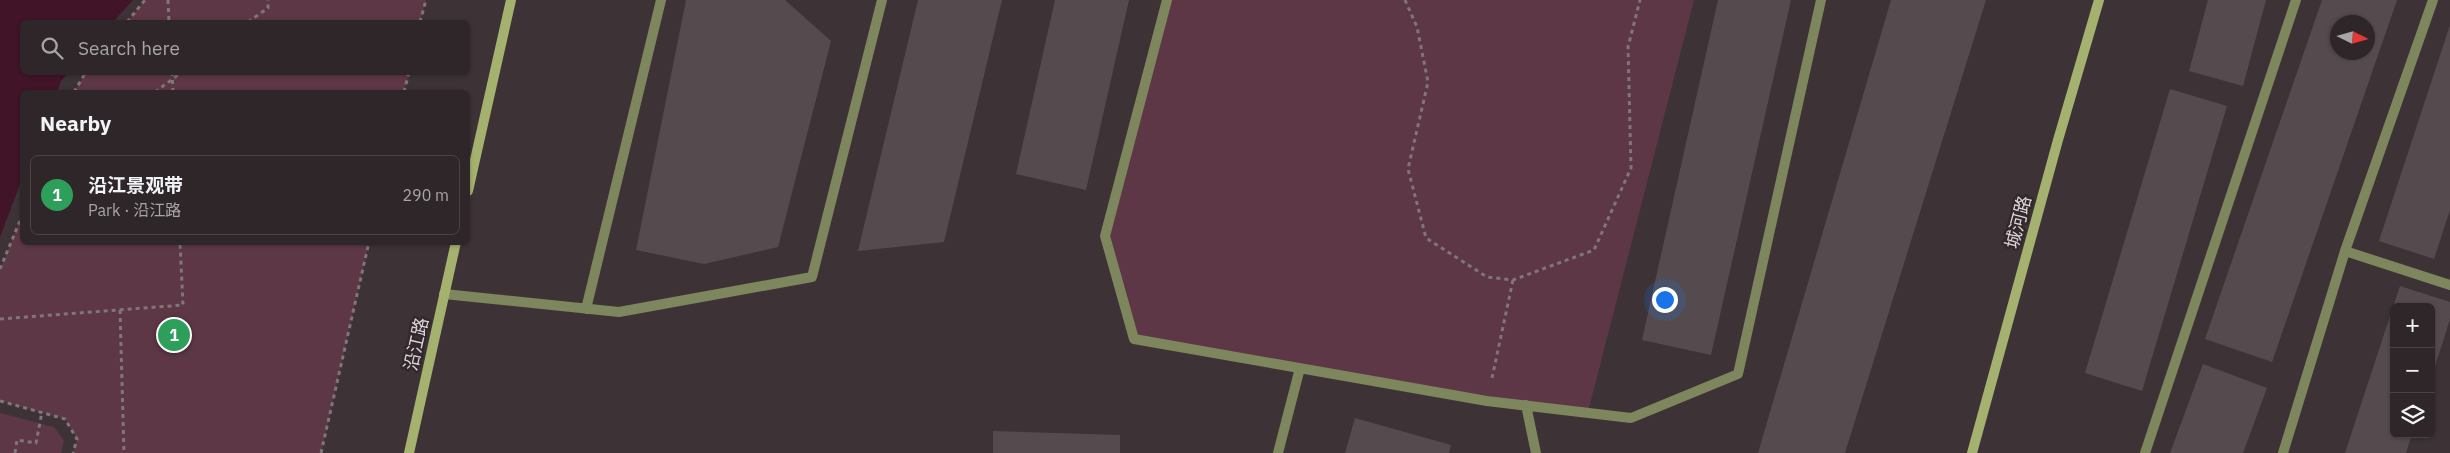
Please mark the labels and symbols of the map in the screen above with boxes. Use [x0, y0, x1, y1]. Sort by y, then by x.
north arrow [2330, 15, 2375, 60]
street label: 城河路 [2000, 193, 2036, 251]
your location [1652, 287, 1678, 313]
street label: 沿江路 [399, 315, 433, 373]
pin: 1 [158, 316, 190, 354]

